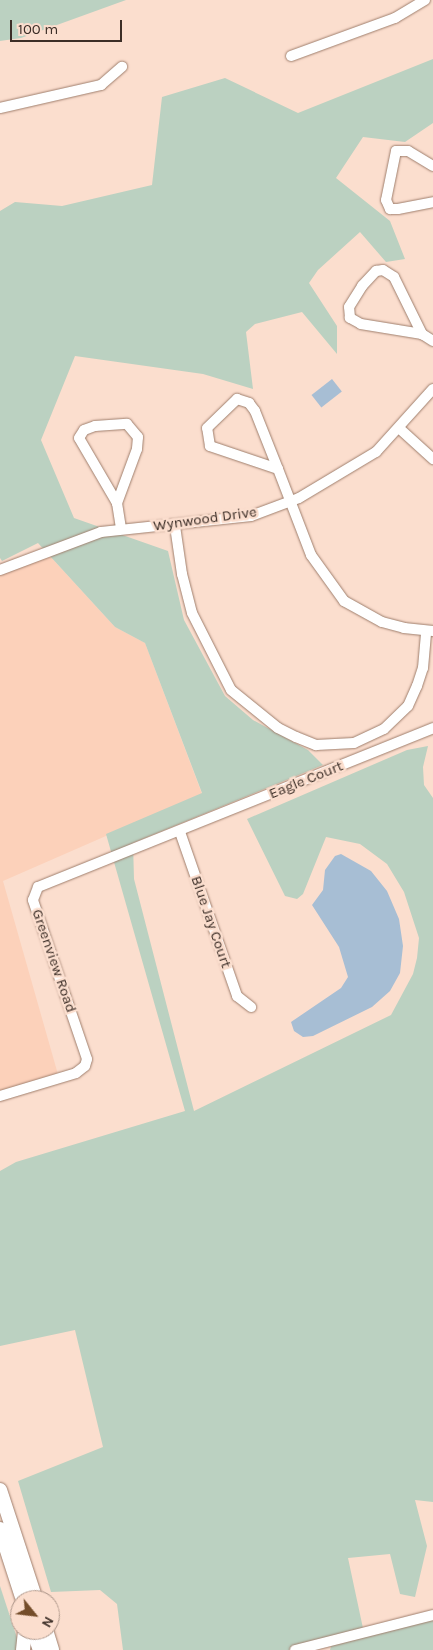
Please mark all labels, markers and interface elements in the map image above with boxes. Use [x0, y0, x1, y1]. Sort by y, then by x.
scale bar [12, 10, 125, 42]
text: 100 m [18, 20, 58, 38]
street label: Wynwood Drive [152, 503, 258, 535]
street label: Eagle Court [266, 757, 346, 803]
street label: Blue Jay Court [187, 874, 235, 970]
street label: Greenview Road [28, 907, 80, 1015]
north arrow [10, 1590, 60, 1640]
text: N [38, 1614, 58, 1631]

